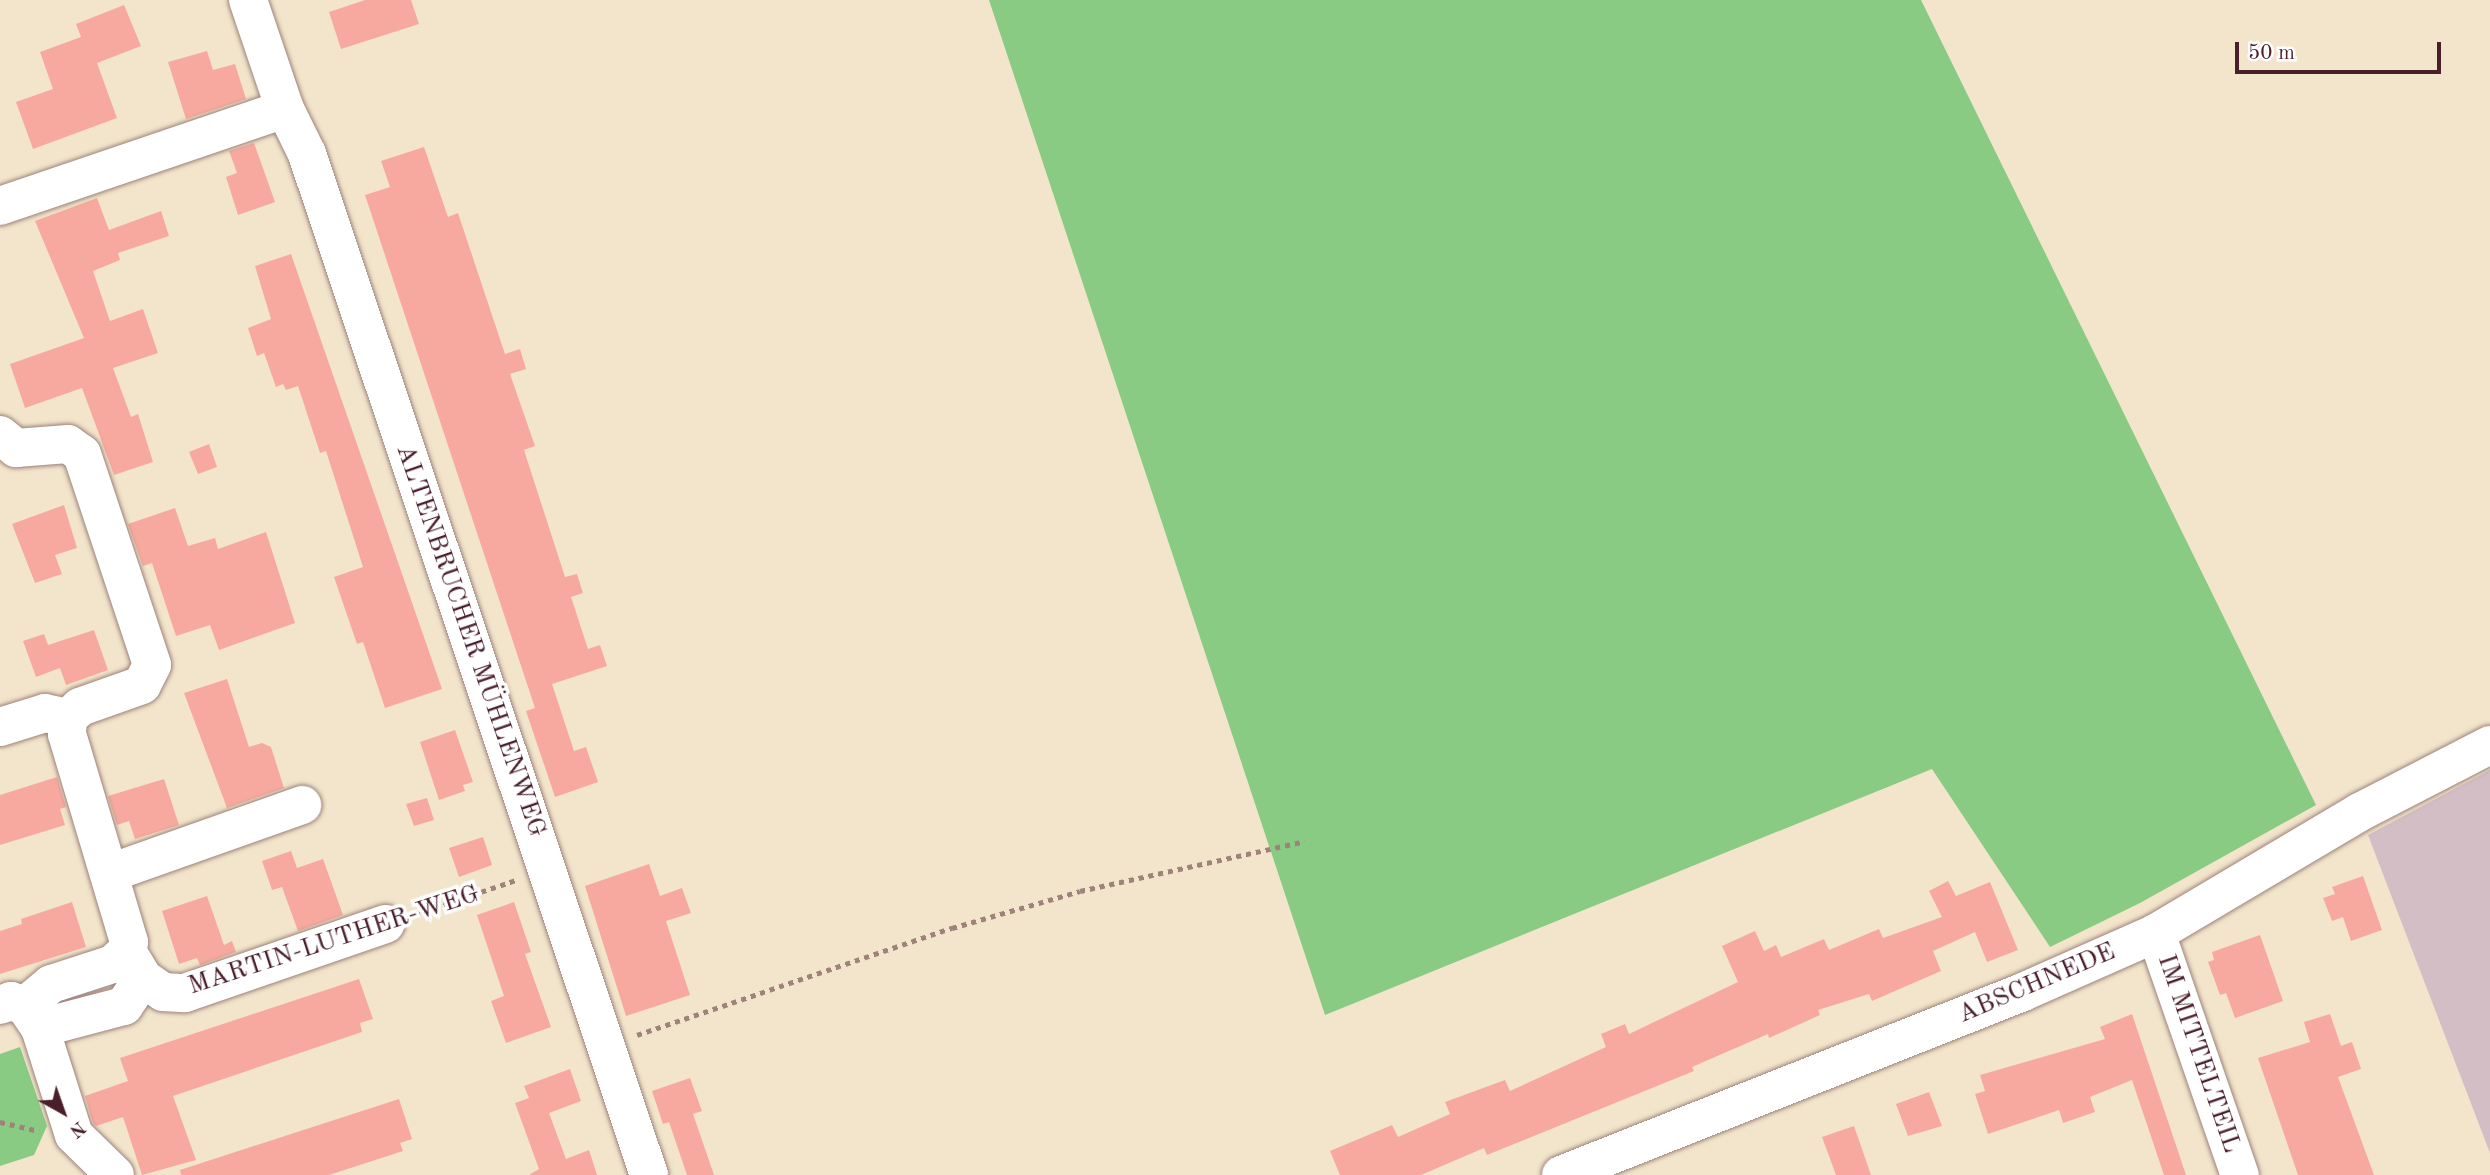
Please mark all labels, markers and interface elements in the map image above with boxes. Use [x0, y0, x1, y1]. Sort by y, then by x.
scale bar [2238, 28, 2444, 72]
text: 50 m [2248, 43, 2295, 64]
street label: ALTENBRUCHER MÜHLENWEG [388, 441, 552, 841]
street label: MARTIN-LUTHER-WEG [184, 879, 484, 1003]
street label: ABSCHNEDE [1954, 937, 2120, 1031]
street label: IM MITTELTEIL [2149, 951, 2247, 1157]
north arrow [28, 1077, 98, 1147]
text: N [65, 1117, 88, 1140]

